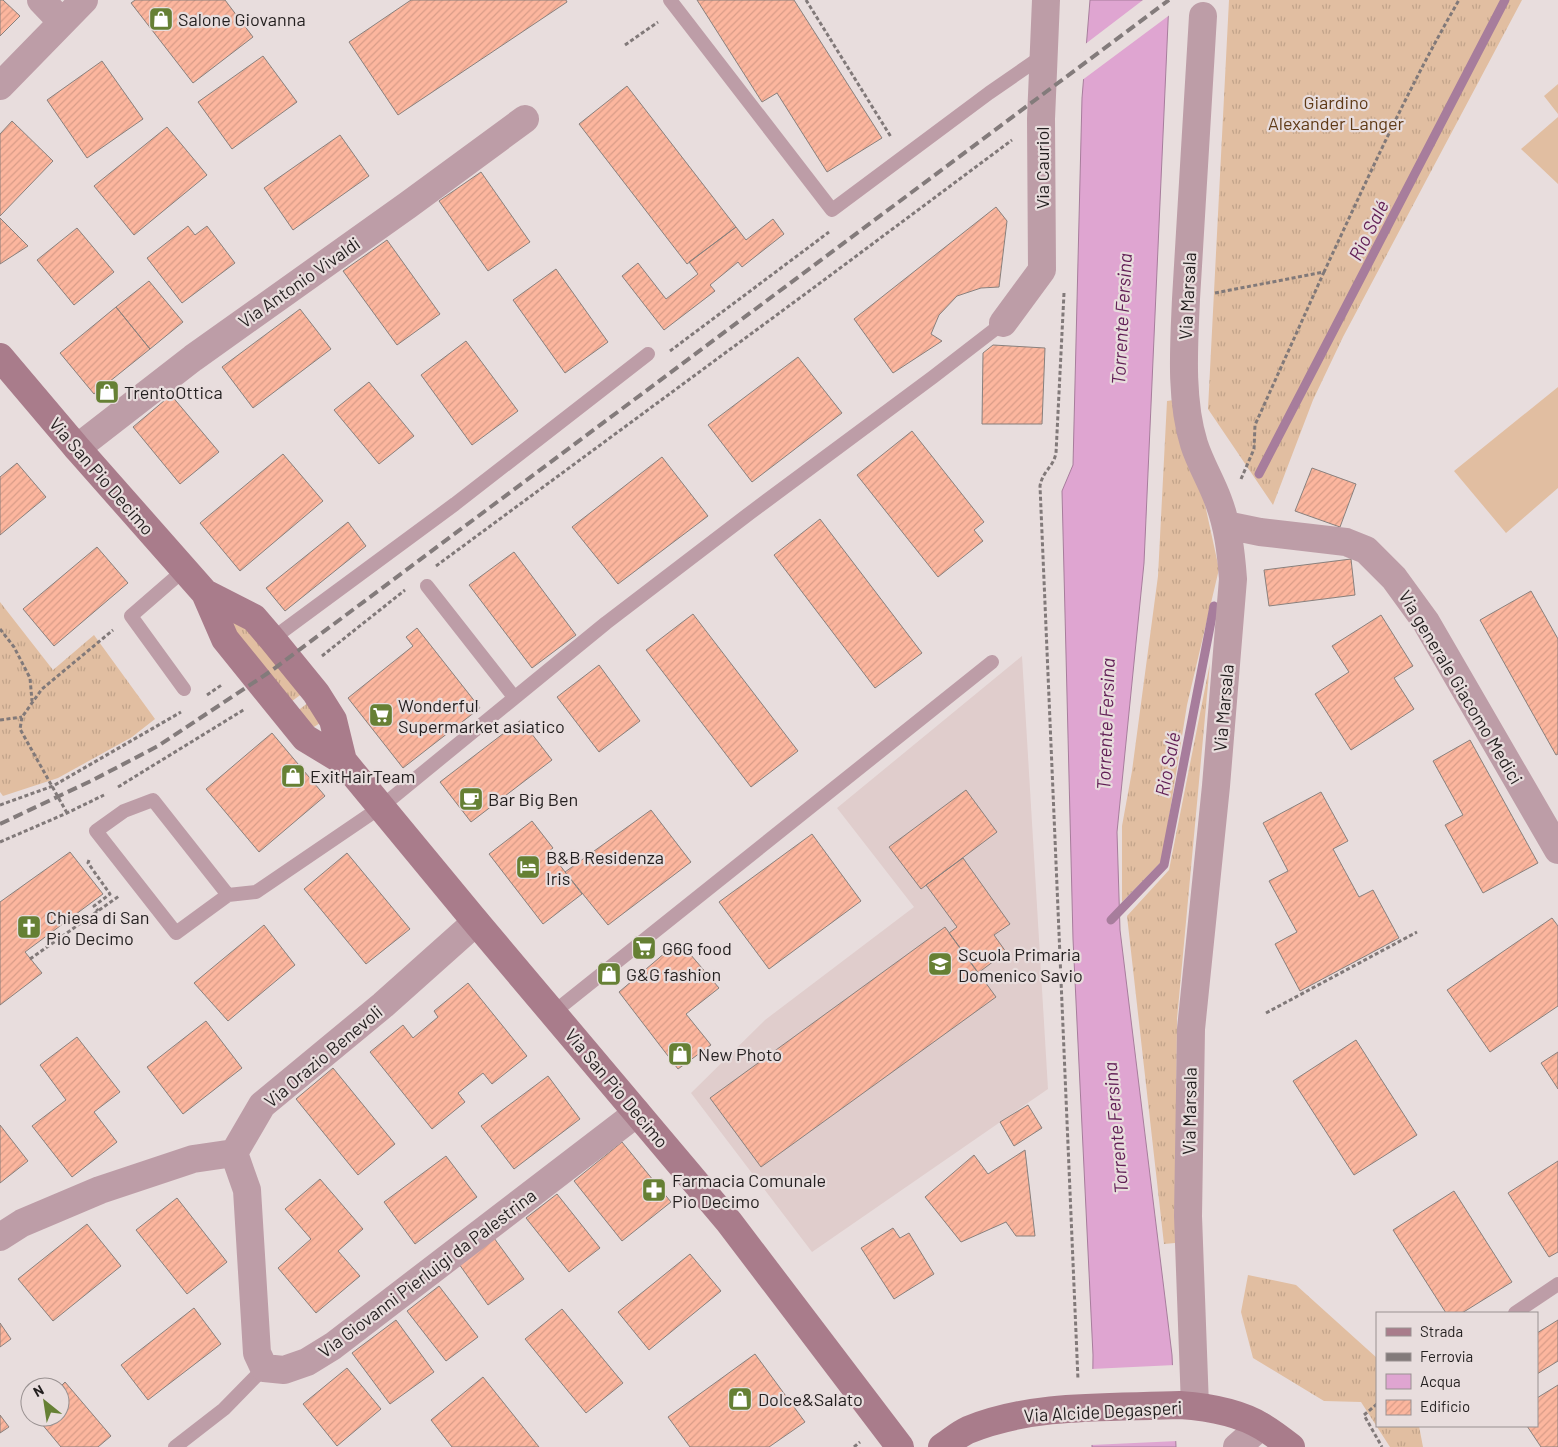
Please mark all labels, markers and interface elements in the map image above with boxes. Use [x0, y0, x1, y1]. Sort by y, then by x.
shop icon: Salone Giovanna [148, 6, 174, 32]
place label: Salone Giovanna [178, 8, 306, 30]
park label: Giardino Alexander Langer [1268, 91, 1405, 134]
street label: Via Cauriol [1031, 127, 1053, 209]
water label: Rio Salé [1343, 196, 1393, 264]
street label: Via Antonio Vivaldi [234, 232, 364, 332]
water label: Torrente Fersina [1106, 252, 1136, 386]
street label: Via Marsala [1174, 252, 1200, 340]
shop icon: TrentoOttica [94, 379, 120, 405]
place label: TrentoOttica [124, 381, 223, 403]
street label: Via San Pio Decimo [45, 413, 159, 539]
street label: Via generale Giacomo Medici [1394, 586, 1528, 788]
water label: Torrente Fersina [1091, 658, 1119, 790]
street label: Via Marsala [1208, 663, 1238, 753]
place label: Wonderful Supermarket asiatico [398, 694, 565, 737]
supermarket icon: Wonderful Supermarket asiatico [368, 702, 394, 728]
water label: Rio Salé [1150, 730, 1184, 798]
shop icon: ExitHairTeam [280, 763, 306, 789]
place label: ExitHairTeam [310, 765, 415, 787]
cafe icon: Bar Big Ben [458, 786, 484, 812]
place label: Bar Big Ben [488, 788, 578, 810]
place label: B&B Residenza Iris [546, 846, 664, 889]
hotel icon: B&B Residenza Iris [515, 854, 541, 880]
place label: Chiesa di San Pio Decimo [46, 906, 150, 949]
church icon: Chiesa di San Pio Decimo [16, 914, 42, 940]
supermarket icon: G6G food [631, 935, 657, 961]
place label: G6G food [662, 937, 732, 959]
place label: Scuola Primaria Domenico Savio [958, 943, 1083, 986]
school or university icon: Scuola Primaria Domenico Savio [927, 951, 953, 977]
shop icon: G&G fashion [596, 961, 622, 987]
place label: G&G fashion [626, 963, 721, 985]
street label: Via Orazio Benevoli [259, 1000, 387, 1112]
street label: Via San Pio Decimo [561, 1024, 673, 1152]
shop icon: New Photo [667, 1041, 693, 1067]
place label: New Photo [698, 1043, 782, 1065]
water label: Torrente Fersina [1098, 1061, 1132, 1195]
street label: Via Marsala [1177, 1067, 1201, 1155]
place label: Farmacia Comunale Pio Decimo [672, 1169, 826, 1212]
pharmacy icon: Farmacia Comunale Pio Decimo [641, 1177, 667, 1203]
street label: Via Giovanni Pierluigi da Palestrina [314, 1184, 540, 1362]
legend [1376, 1312, 1538, 1427]
text: Strada [1420, 1322, 1463, 1340]
text: Ferrovia [1420, 1347, 1473, 1365]
text: Acqua [1420, 1372, 1461, 1390]
north arrow [20, 1377, 70, 1427]
text: N [30, 1381, 47, 1400]
shop icon: Dolce&Salato [727, 1386, 753, 1412]
place label: Dolce&Salato [758, 1388, 863, 1410]
street label: Via Alcide Degasperi [1023, 1396, 1183, 1426]
text: Edificio [1420, 1397, 1470, 1415]

